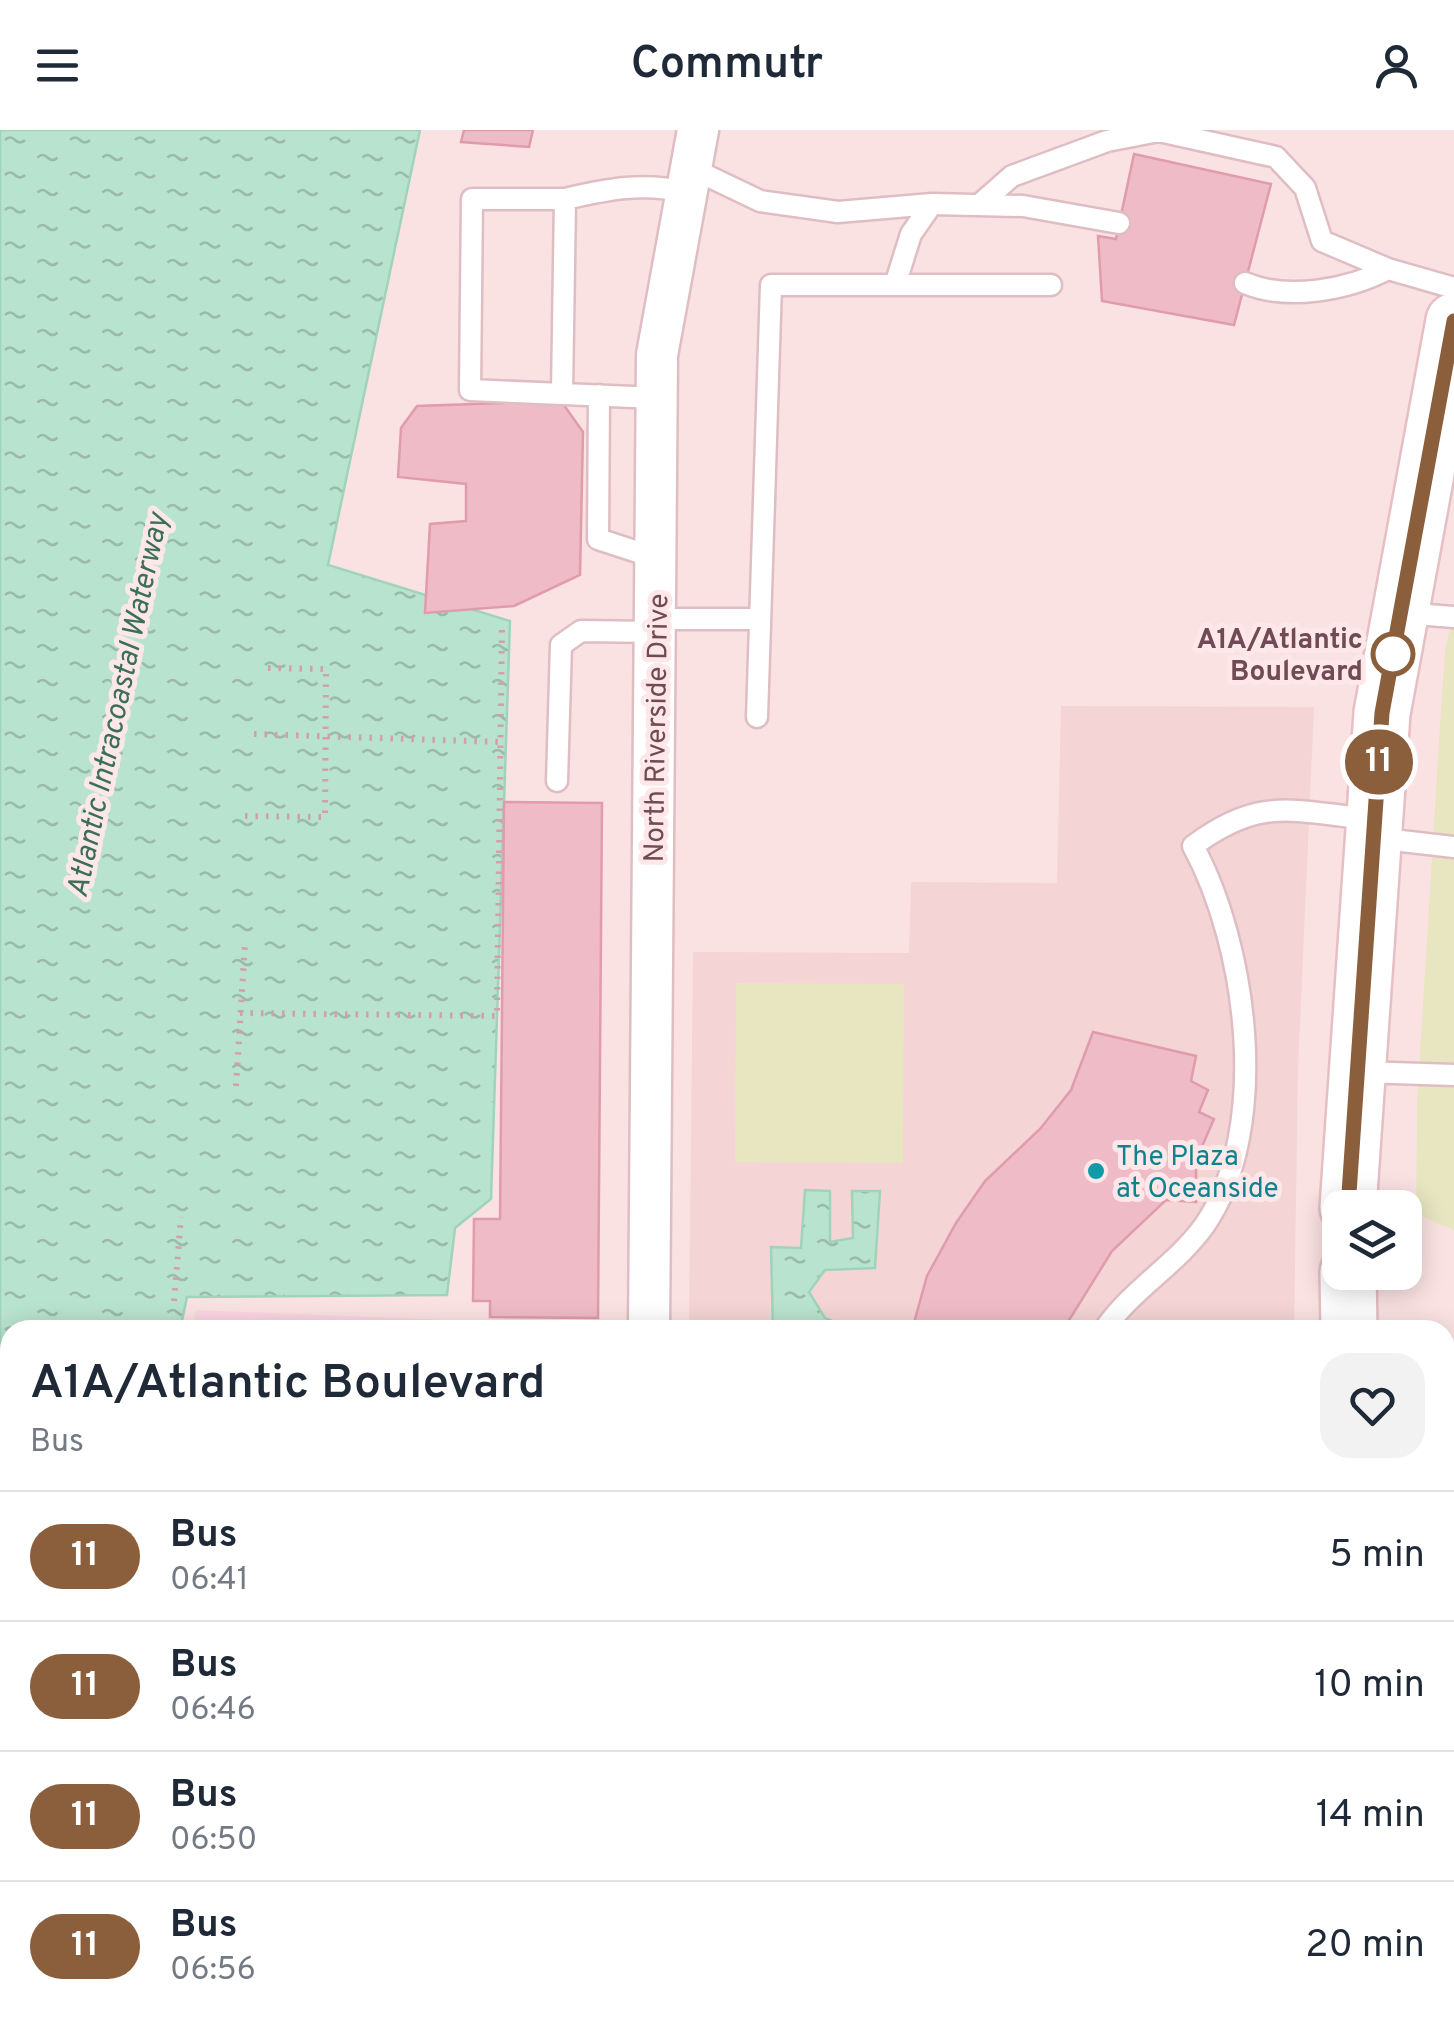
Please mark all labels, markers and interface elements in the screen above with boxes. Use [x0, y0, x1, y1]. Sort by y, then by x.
text: Commutr [631, 37, 823, 94]
icon: menu [30, 38, 85, 93]
icon: person [1369, 38, 1424, 93]
water label: Atlantic Intracoastal Waterway [61, 507, 179, 901]
street label: North Riverside Drive [638, 593, 678, 863]
place label: A1A/Atlantic Boulevard [1197, 623, 1363, 691]
marker: A1A/Atlantic Boulevard [1372, 633, 1414, 675]
line badge: 11 [1334, 730, 1424, 794]
text: 11 [1365, 740, 1393, 784]
place label: The Plaza at Oceanside [1116, 1140, 1279, 1208]
marker: The Plaza at Oceanside [1085, 1160, 1107, 1182]
map controls [1322, 1190, 1422, 1290]
button: layers [1322, 1190, 1422, 1290]
button: heart [1320, 1353, 1425, 1458]
text: A1A/Atlantic Boulevard [30, 1355, 545, 1415]
text: Bus [30, 1423, 84, 1463]
text: Bus [170, 1512, 237, 1561]
text: 5 min [1329, 1532, 1425, 1581]
text: 11 [71, 1534, 99, 1578]
text: 06:41 [170, 1561, 249, 1601]
text: Bus [170, 1642, 237, 1691]
text: 10 min [1314, 1662, 1425, 1711]
text: 11 [71, 1664, 99, 1708]
text: 06:46 [170, 1691, 256, 1731]
text: Bus [170, 1772, 237, 1821]
text: 14 min [1316, 1792, 1425, 1841]
text: 11 [71, 1794, 99, 1838]
text: 06:50 [170, 1821, 257, 1861]
text: Bus [170, 1902, 237, 1951]
text: 20 min [1305, 1922, 1425, 1971]
text: 11 [71, 1924, 99, 1968]
text: 06:56 [170, 1951, 256, 1991]

